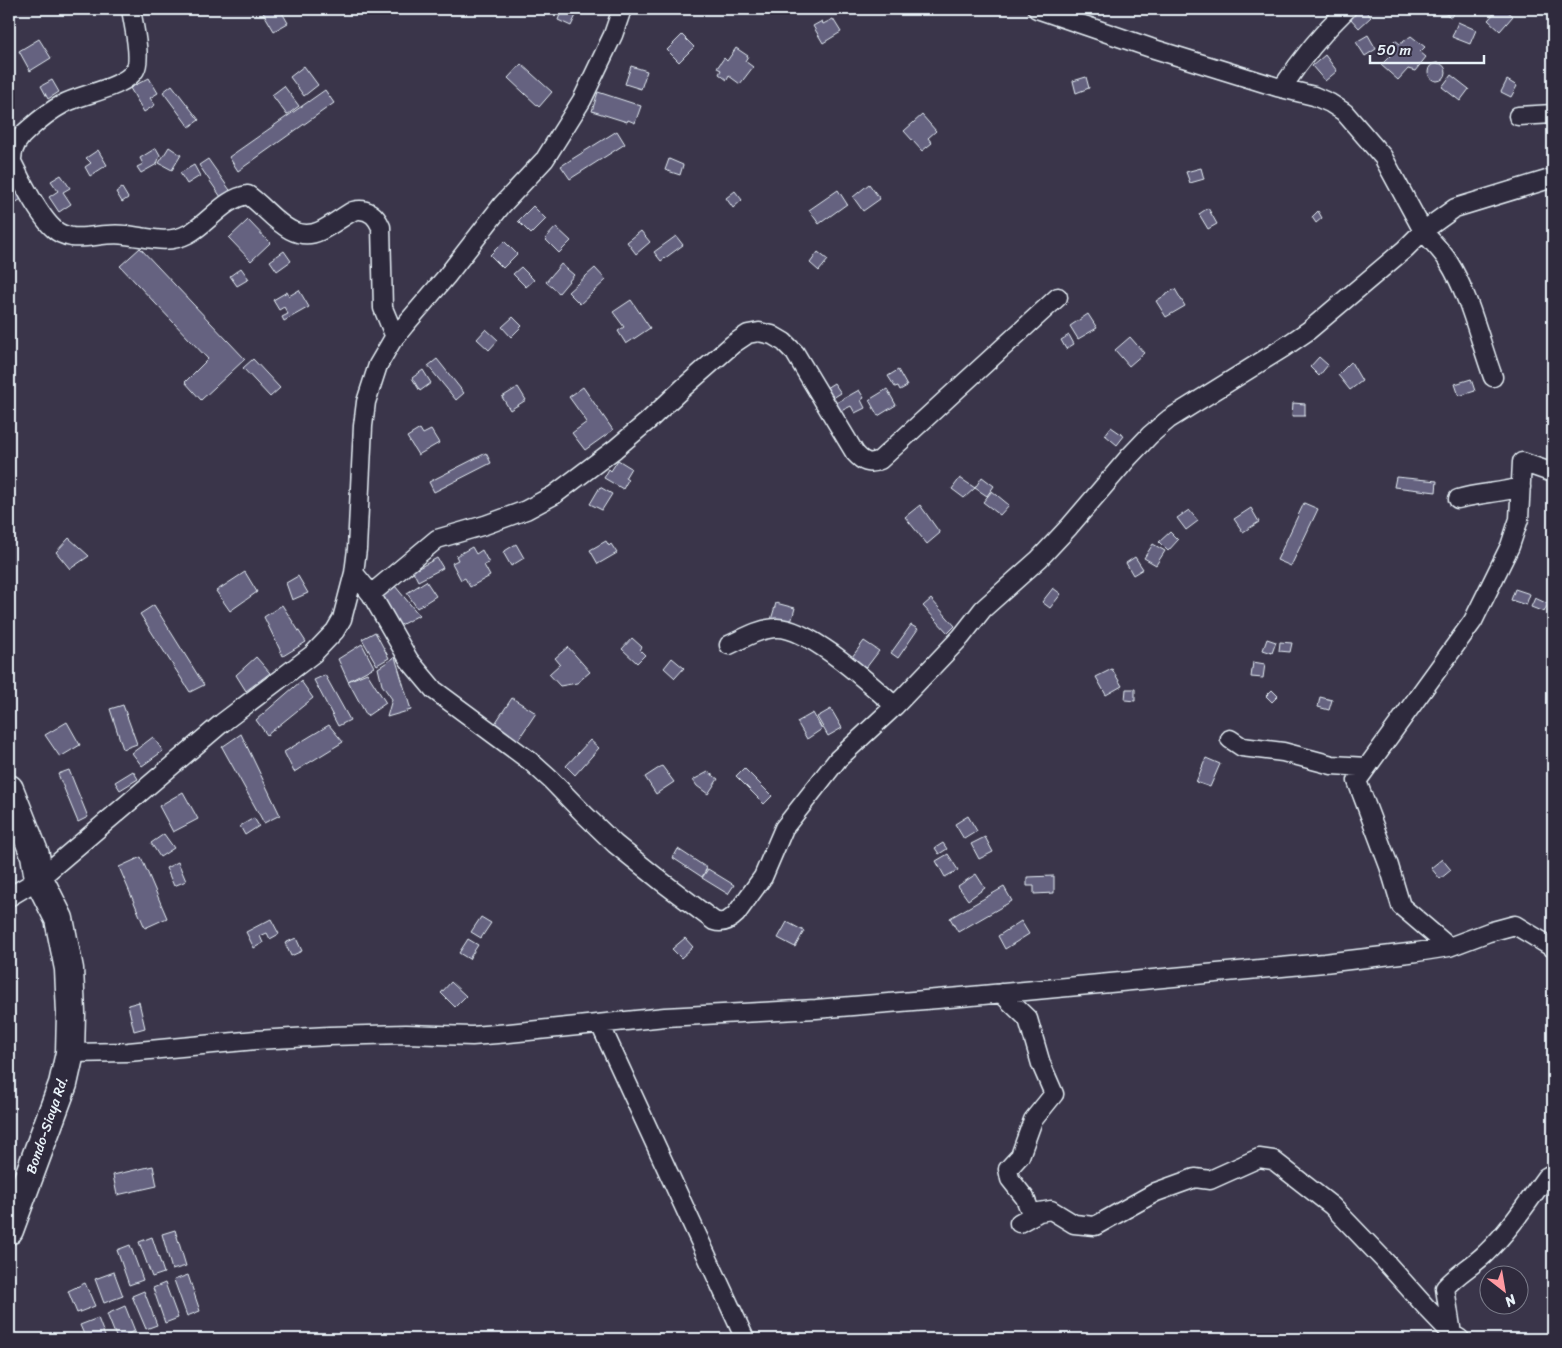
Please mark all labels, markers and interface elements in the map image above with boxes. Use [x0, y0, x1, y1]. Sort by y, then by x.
scale bar [1370, 32, 1483, 64]
text: 50 m [1377, 37, 1412, 63]
street label: Bondo-Siaya Rd. [19, 1073, 75, 1177]
north arrow [1480, 1266, 1530, 1316]
text: N [1500, 1287, 1522, 1314]

